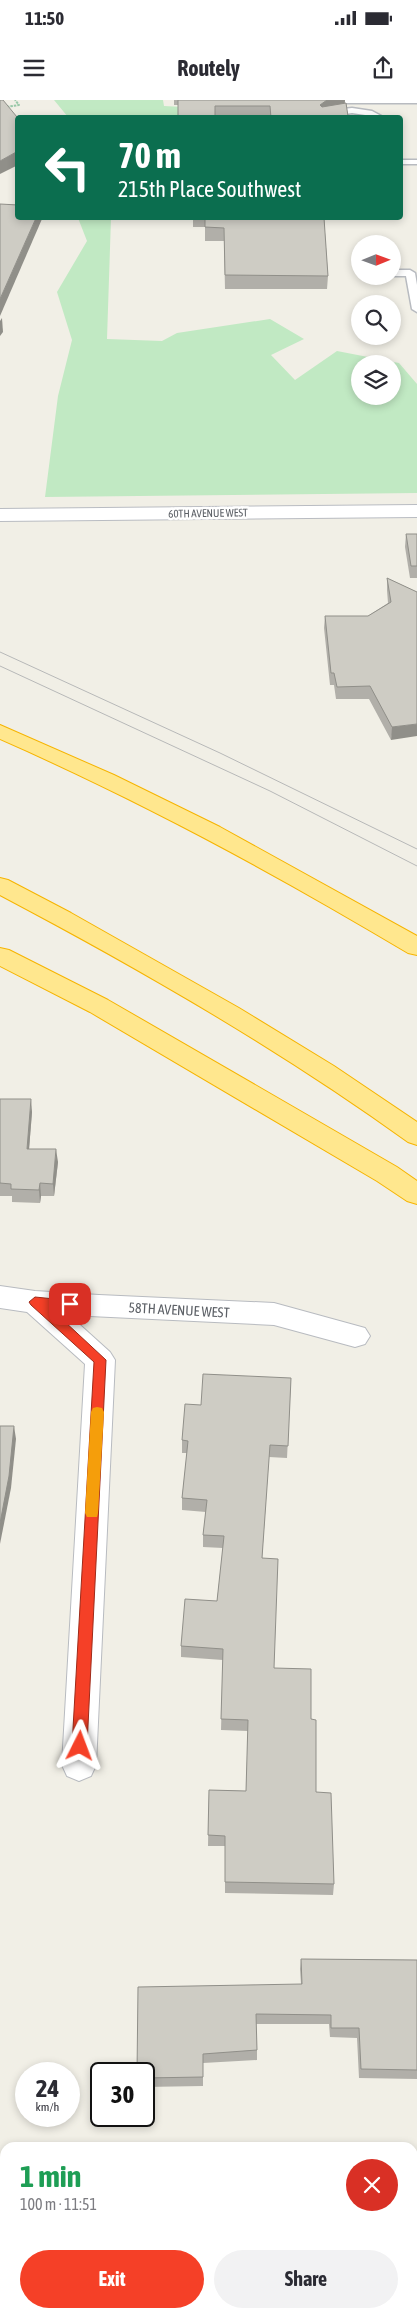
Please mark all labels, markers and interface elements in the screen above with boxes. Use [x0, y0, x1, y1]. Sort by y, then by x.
text: 11:50 [25, 7, 64, 29]
icon: menu [20, 54, 48, 82]
icon: share [369, 54, 397, 82]
text: Routely [177, 55, 240, 81]
icon: left [35, 135, 100, 200]
text: 70 m [118, 135, 181, 175]
text: 215th Place Southwest [118, 176, 301, 202]
north arrow [351, 235, 401, 285]
map controls [351, 235, 401, 405]
button: search [351, 295, 401, 345]
button: layers [351, 355, 401, 405]
street label: 60TH AVENUE WEST [168, 506, 248, 520]
pin [49, 1283, 91, 1325]
icon: arrive [56, 1290, 84, 1318]
street label: 58TH AVENUE WEST [128, 1299, 230, 1321]
position arrow [53, 1719, 105, 1771]
speed limit sign: 30 [90, 2062, 155, 2127]
text: 24 [36, 2074, 59, 2102]
text: km/h [36, 2100, 59, 2114]
text: 1 min [20, 2159, 81, 2193]
button: close [346, 2159, 398, 2211]
text: 100 m · 11:51 [20, 2195, 97, 2213]
button: Exit [20, 2250, 204, 2308]
button: Share [214, 2250, 398, 2308]

